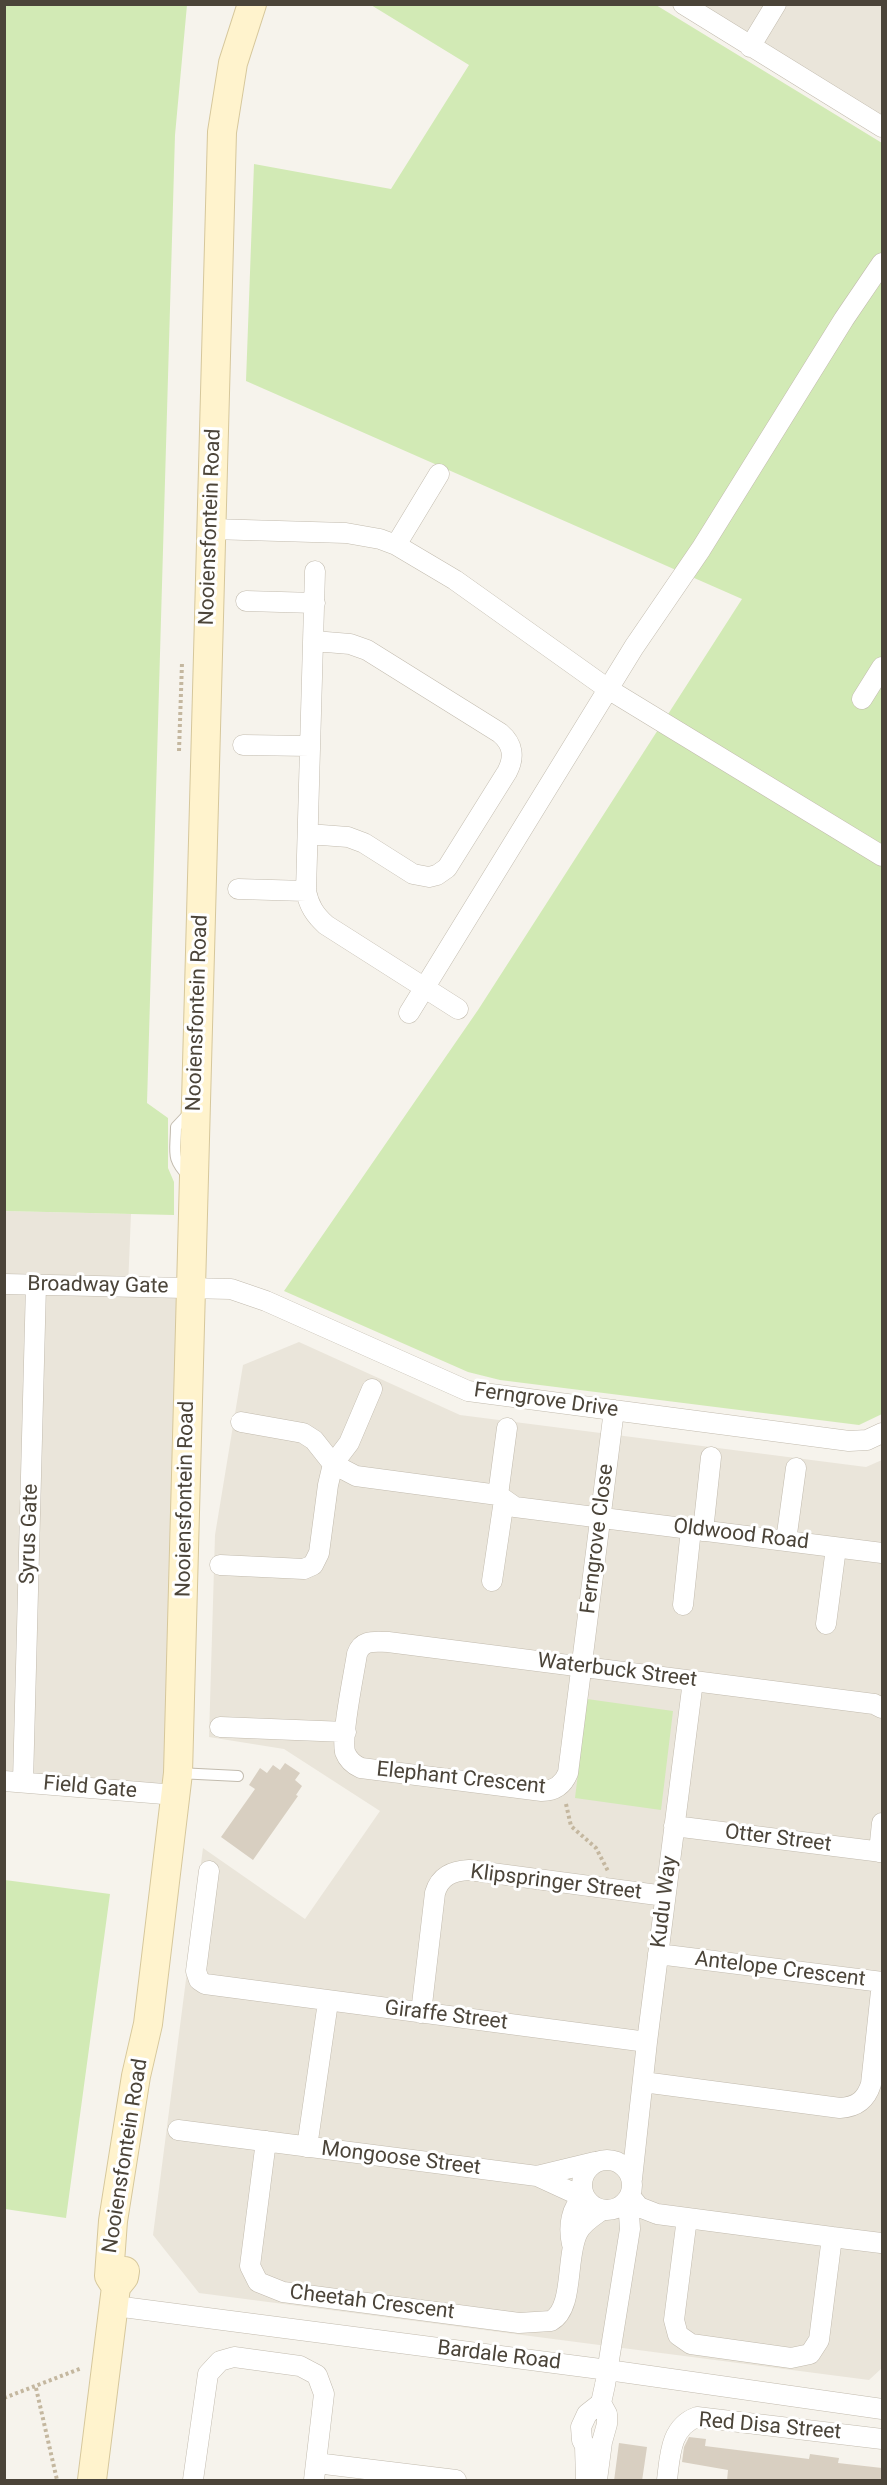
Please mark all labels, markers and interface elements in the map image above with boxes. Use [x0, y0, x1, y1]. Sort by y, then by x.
street label: Nooiensfontein Road [195, 428, 227, 626]
street label: Nooiensfontein Road [182, 914, 214, 1112]
street label: Broadway Gate [27, 1272, 169, 1300]
street label: Ferngrove Drive [472, 1378, 620, 1424]
street label: Nooiensfontein Road [172, 1401, 200, 1597]
street label: Ferngrove Close [576, 1463, 620, 1615]
street label: Syrus Gate [16, 1483, 44, 1585]
street label: Oldwood Road [672, 1514, 810, 1556]
street label: Waterbuck Street [536, 1649, 698, 1693]
street label: Elephant Crescent [375, 1758, 547, 1800]
street label: Field Gate [42, 1771, 138, 1805]
street label: Otter Street [723, 1820, 833, 1858]
street label: Kudu Way [647, 1854, 683, 1950]
street label: Klipspringer Street [469, 1860, 643, 1906]
street label: Antelope Crescent [693, 1947, 867, 1993]
street label: Giraffe Street [383, 1996, 509, 2036]
street label: Nooiensfontein Road [98, 2057, 154, 2255]
street label: Mongoose Street [320, 2137, 482, 2181]
street label: Cheetah Crescent [288, 2280, 456, 2326]
street label: Bardale Road [436, 2336, 562, 2376]
street label: Red Disa Street [698, 2408, 842, 2446]

